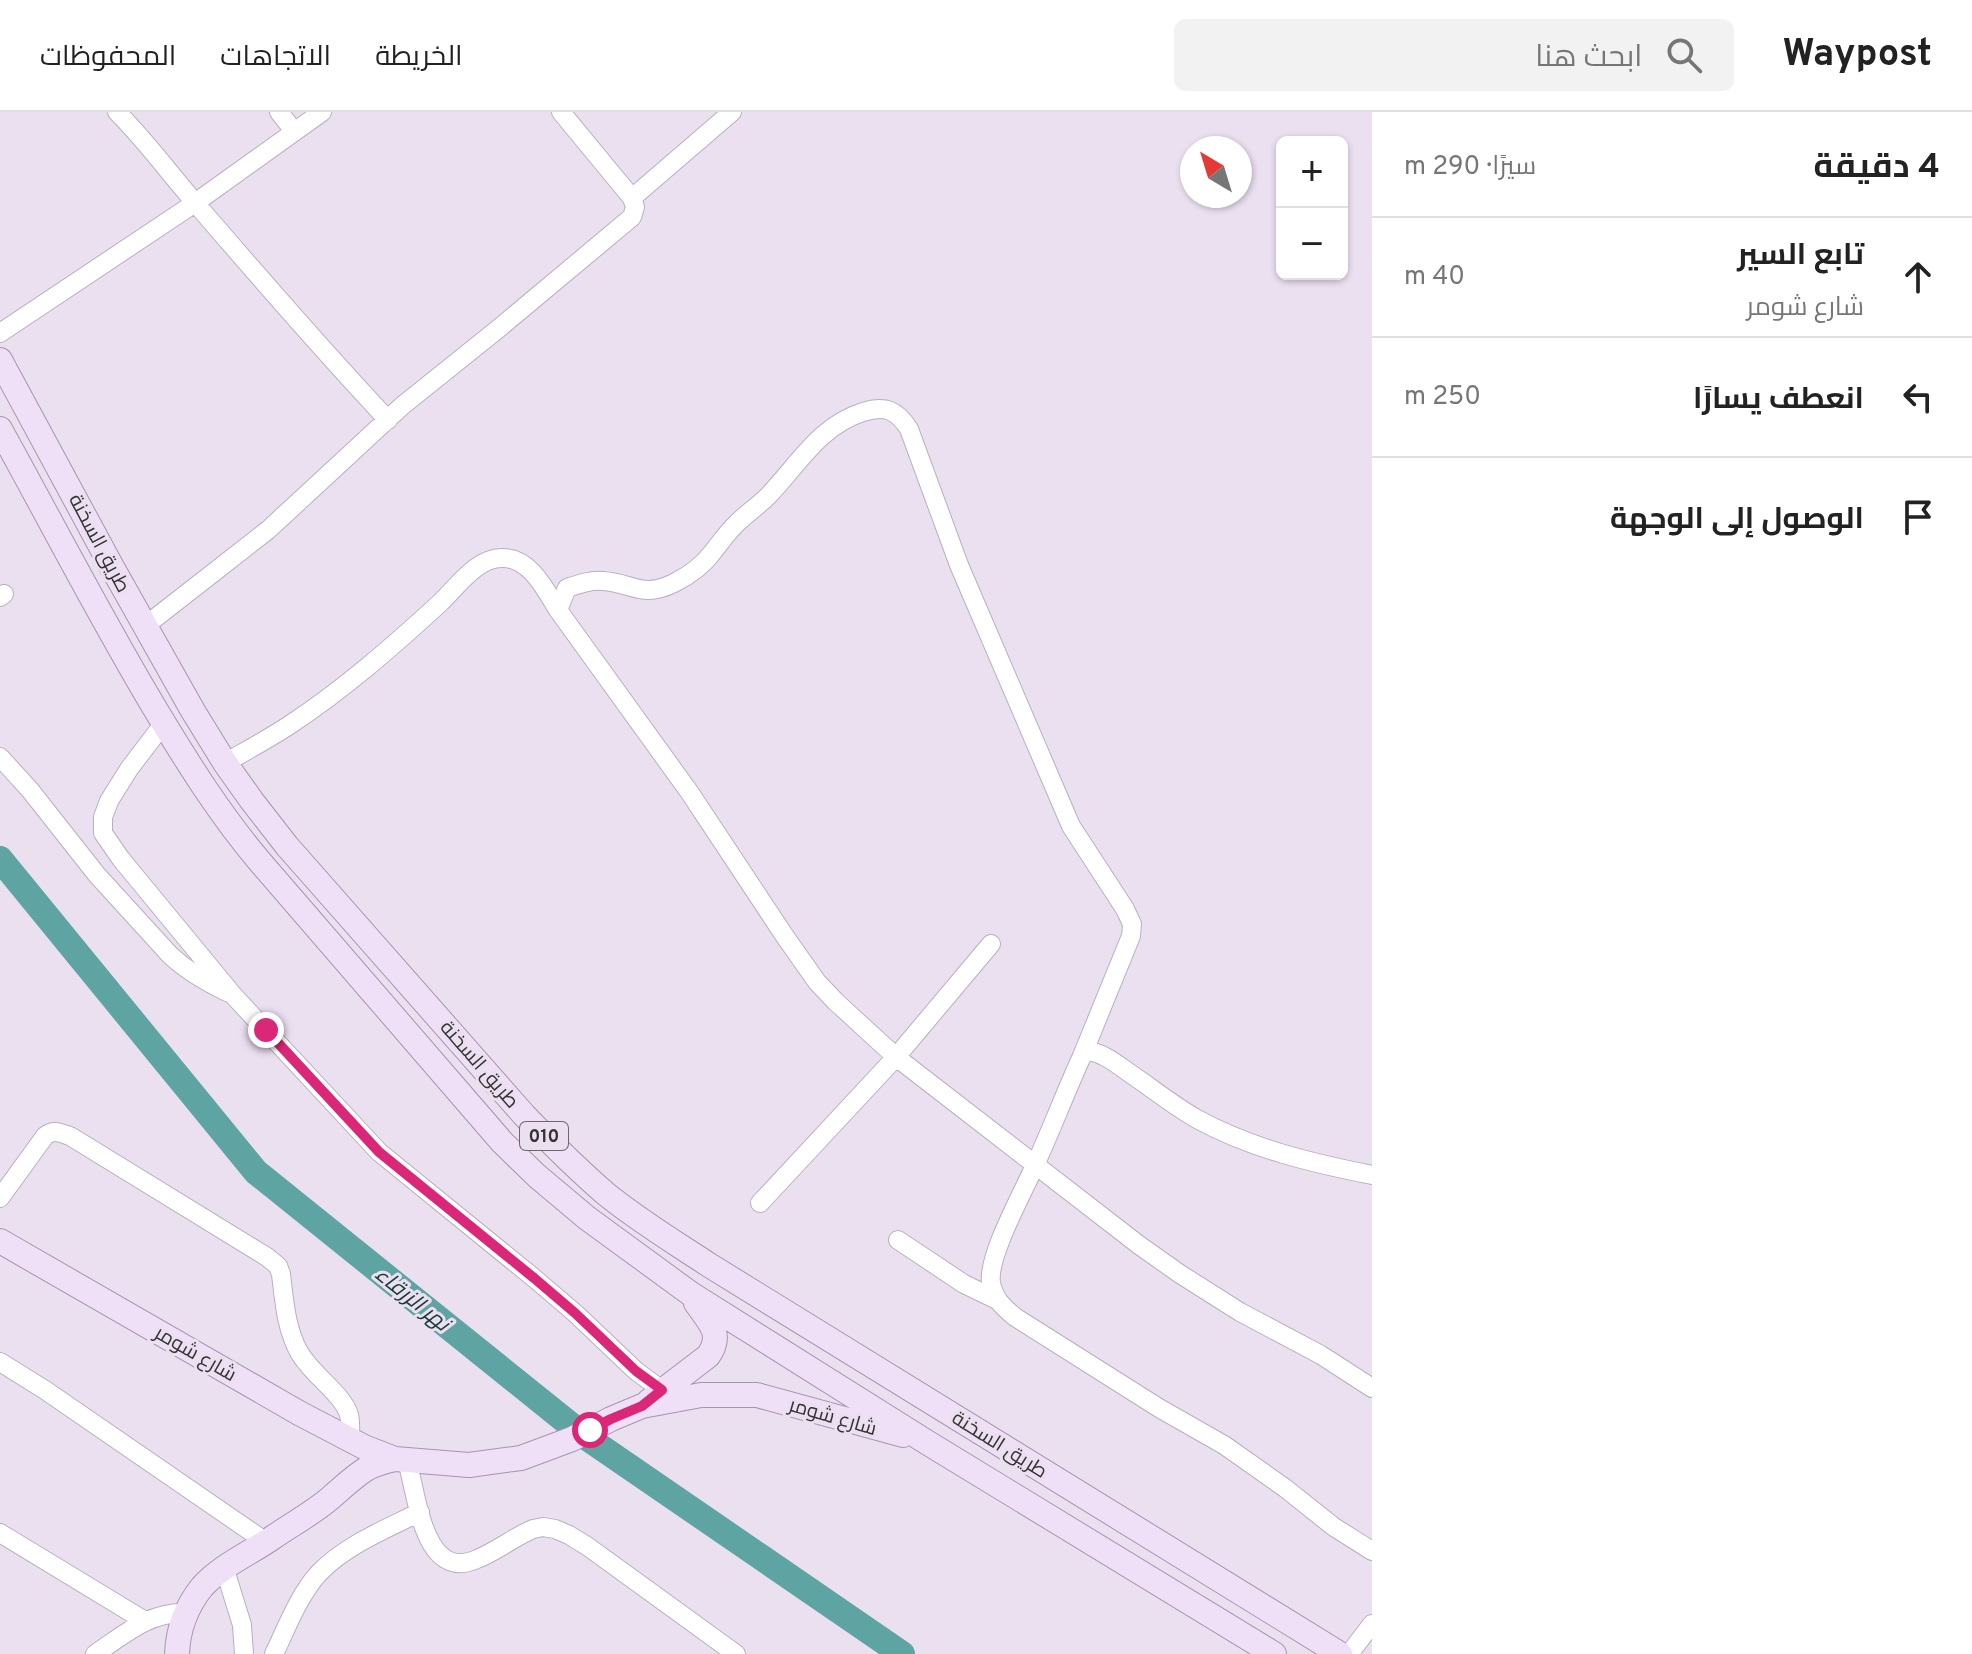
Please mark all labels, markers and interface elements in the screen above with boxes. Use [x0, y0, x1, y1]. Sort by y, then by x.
search box [1174, 19, 1734, 91]
text: Waypost [1782, 31, 1932, 80]
icon: search [1662, 33, 1706, 77]
text: المحفوظات [40, 40, 176, 76]
text: الاتجاهات [220, 40, 331, 76]
text: الخريطة [375, 40, 463, 76]
text: ابحث هنا [1535, 40, 1642, 77]
north arrow [1180, 136, 1252, 208]
map controls [1276, 136, 1348, 280]
button: + [1276, 136, 1348, 208]
text: 4 دقيقة [1814, 147, 1940, 190]
text: سيرًا · 290 m [1404, 151, 1536, 184]
button: − [1276, 208, 1348, 280]
text: تابع السير [1737, 238, 1864, 275]
icon: ahead [1896, 255, 1940, 299]
text: 40 m [1404, 261, 1465, 294]
text: شارع شومر [1747, 292, 1864, 325]
icon: left [1896, 375, 1940, 419]
text: 250 m [1404, 381, 1481, 414]
text: انعطف يسارًا [1693, 382, 1864, 419]
street label: طريق السخنة [61, 490, 135, 598]
icon: arrive [1896, 495, 1940, 539]
text: الوصول إلى الوجهة [1610, 502, 1864, 539]
route end [248, 1012, 284, 1048]
street label: طريق السخنة [433, 1016, 524, 1115]
road number: 010 [520, 1122, 568, 1150]
water label: نهر الزرقاء [369, 1262, 456, 1340]
street label: شارع شومر [148, 1320, 241, 1389]
street label: شارع شومر [784, 1393, 879, 1443]
street label: طريق السخنة [946, 1406, 1052, 1485]
route start [572, 1412, 608, 1448]

